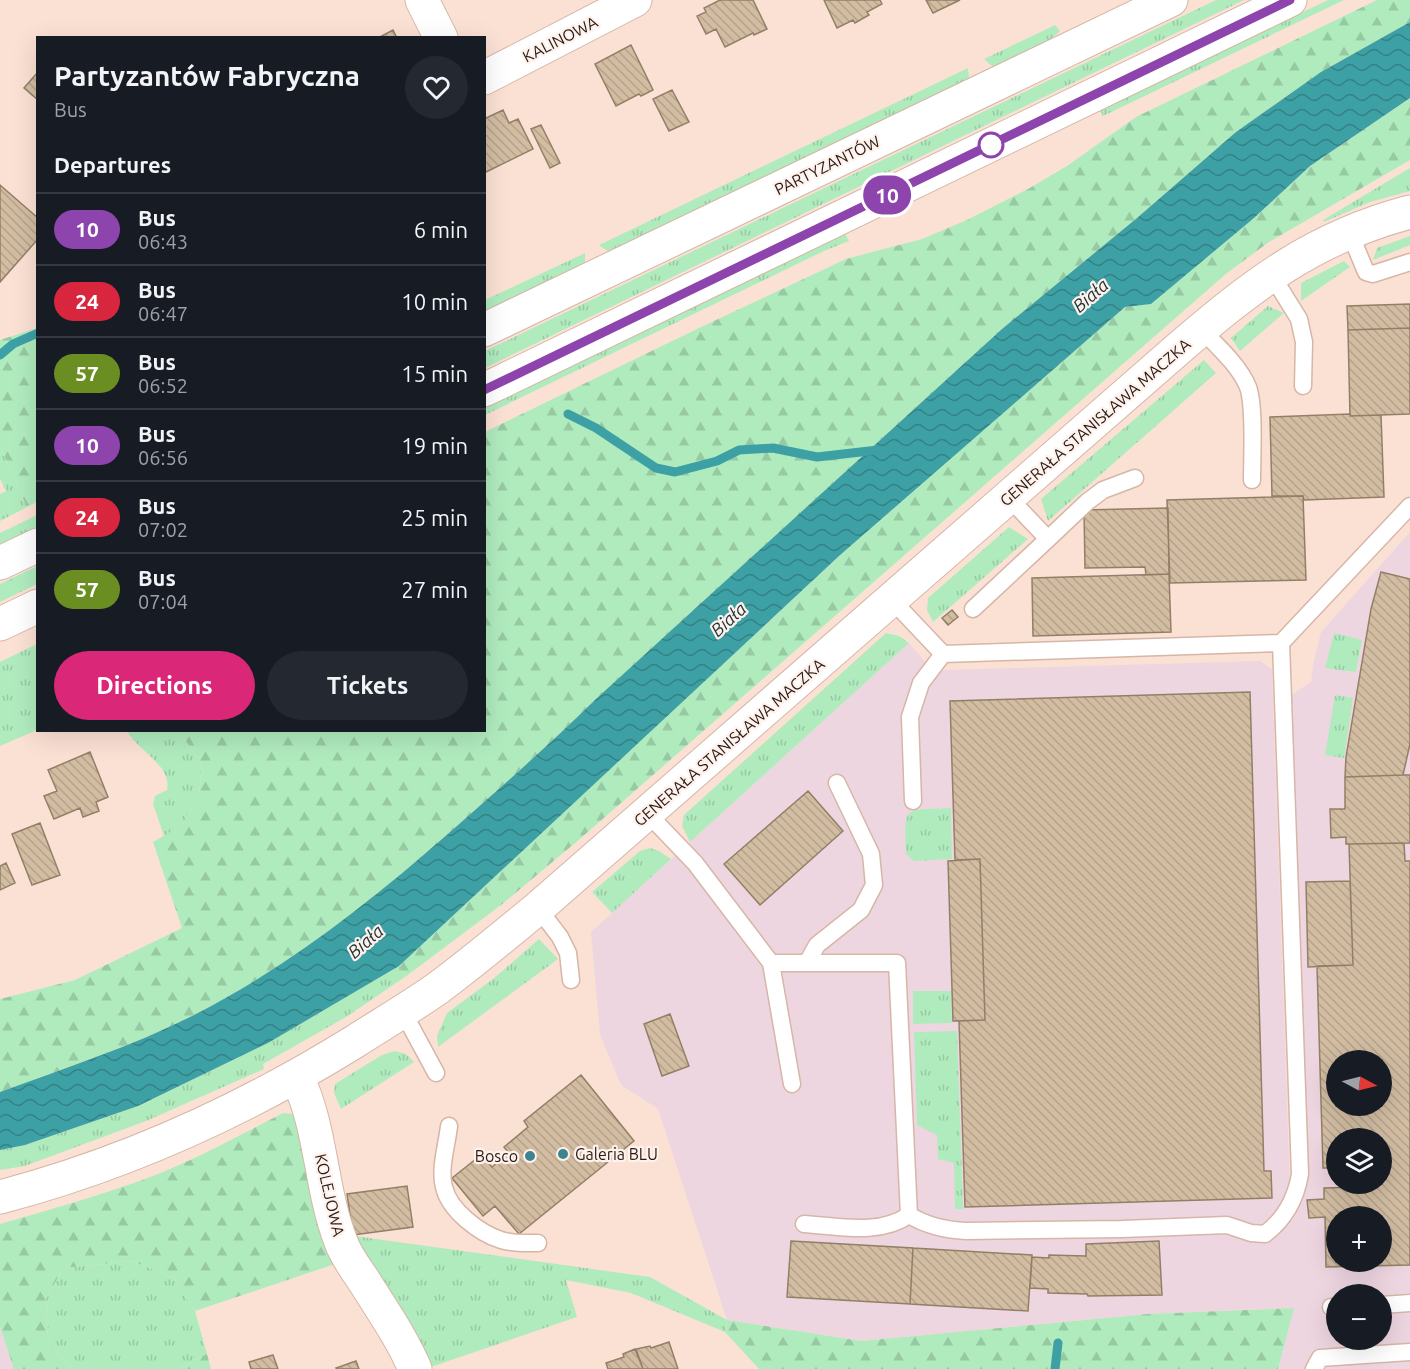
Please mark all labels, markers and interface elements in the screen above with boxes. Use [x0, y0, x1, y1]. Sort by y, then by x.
street label: KALINOWA [519, 12, 601, 66]
button: heart [405, 56, 468, 119]
text: Partyzantów Fabryczna [54, 60, 360, 91]
text: Bus [54, 98, 87, 121]
street label: PARTYZANTÓW [771, 131, 883, 198]
unlabelled marker [978, 132, 1004, 158]
text: Departures [54, 152, 171, 177]
line badge: 10 [860, 176, 914, 214]
text: 10 [875, 183, 899, 207]
text: Bus [138, 205, 176, 230]
text: 10 [75, 217, 99, 241]
text: 6 min [414, 217, 468, 242]
text: 06:43 [138, 230, 188, 253]
water label: Biała [1068, 274, 1112, 316]
text: Bus [138, 277, 176, 302]
text: 24 [75, 289, 99, 313]
text: 10 min [401, 289, 468, 314]
text: 06:47 [138, 302, 188, 325]
street label: GENERAŁA STANISŁAWA MACZKA [996, 334, 1194, 509]
text: Bus [138, 349, 176, 374]
text: 57 [75, 361, 99, 385]
text: 15 min [401, 361, 468, 386]
text: 06:52 [138, 374, 188, 397]
text: Bus [138, 421, 176, 446]
text: 10 [75, 433, 99, 457]
text: 19 min [401, 433, 468, 458]
text: 06:56 [138, 446, 188, 469]
text: Bus [138, 493, 176, 518]
text: 24 [75, 505, 99, 529]
text: 25 min [401, 505, 468, 530]
text: 07:02 [138, 518, 188, 541]
text: Bus [138, 565, 176, 590]
text: 57 [75, 577, 99, 601]
text: 27 min [401, 577, 468, 602]
text: 07:04 [138, 590, 188, 613]
water label: Biała [706, 598, 750, 640]
button: Directions [54, 651, 255, 720]
button: Tickets [267, 651, 468, 720]
street label: GENERAŁA STANISŁAWA MACZKA [630, 654, 828, 829]
water label: Biała [343, 920, 387, 962]
north arrow [1326, 1050, 1392, 1116]
map controls [1326, 1050, 1392, 1350]
button: layers [1326, 1128, 1392, 1194]
place label: Galeria BLU [575, 1145, 658, 1163]
place label: Bosco [475, 1147, 518, 1165]
marker: Galeria BLU [556, 1147, 570, 1161]
marker: Bosco [523, 1149, 537, 1163]
street label: KOLEJOWA [312, 1152, 348, 1239]
button: + [1326, 1206, 1392, 1272]
button: − [1326, 1284, 1392, 1350]

